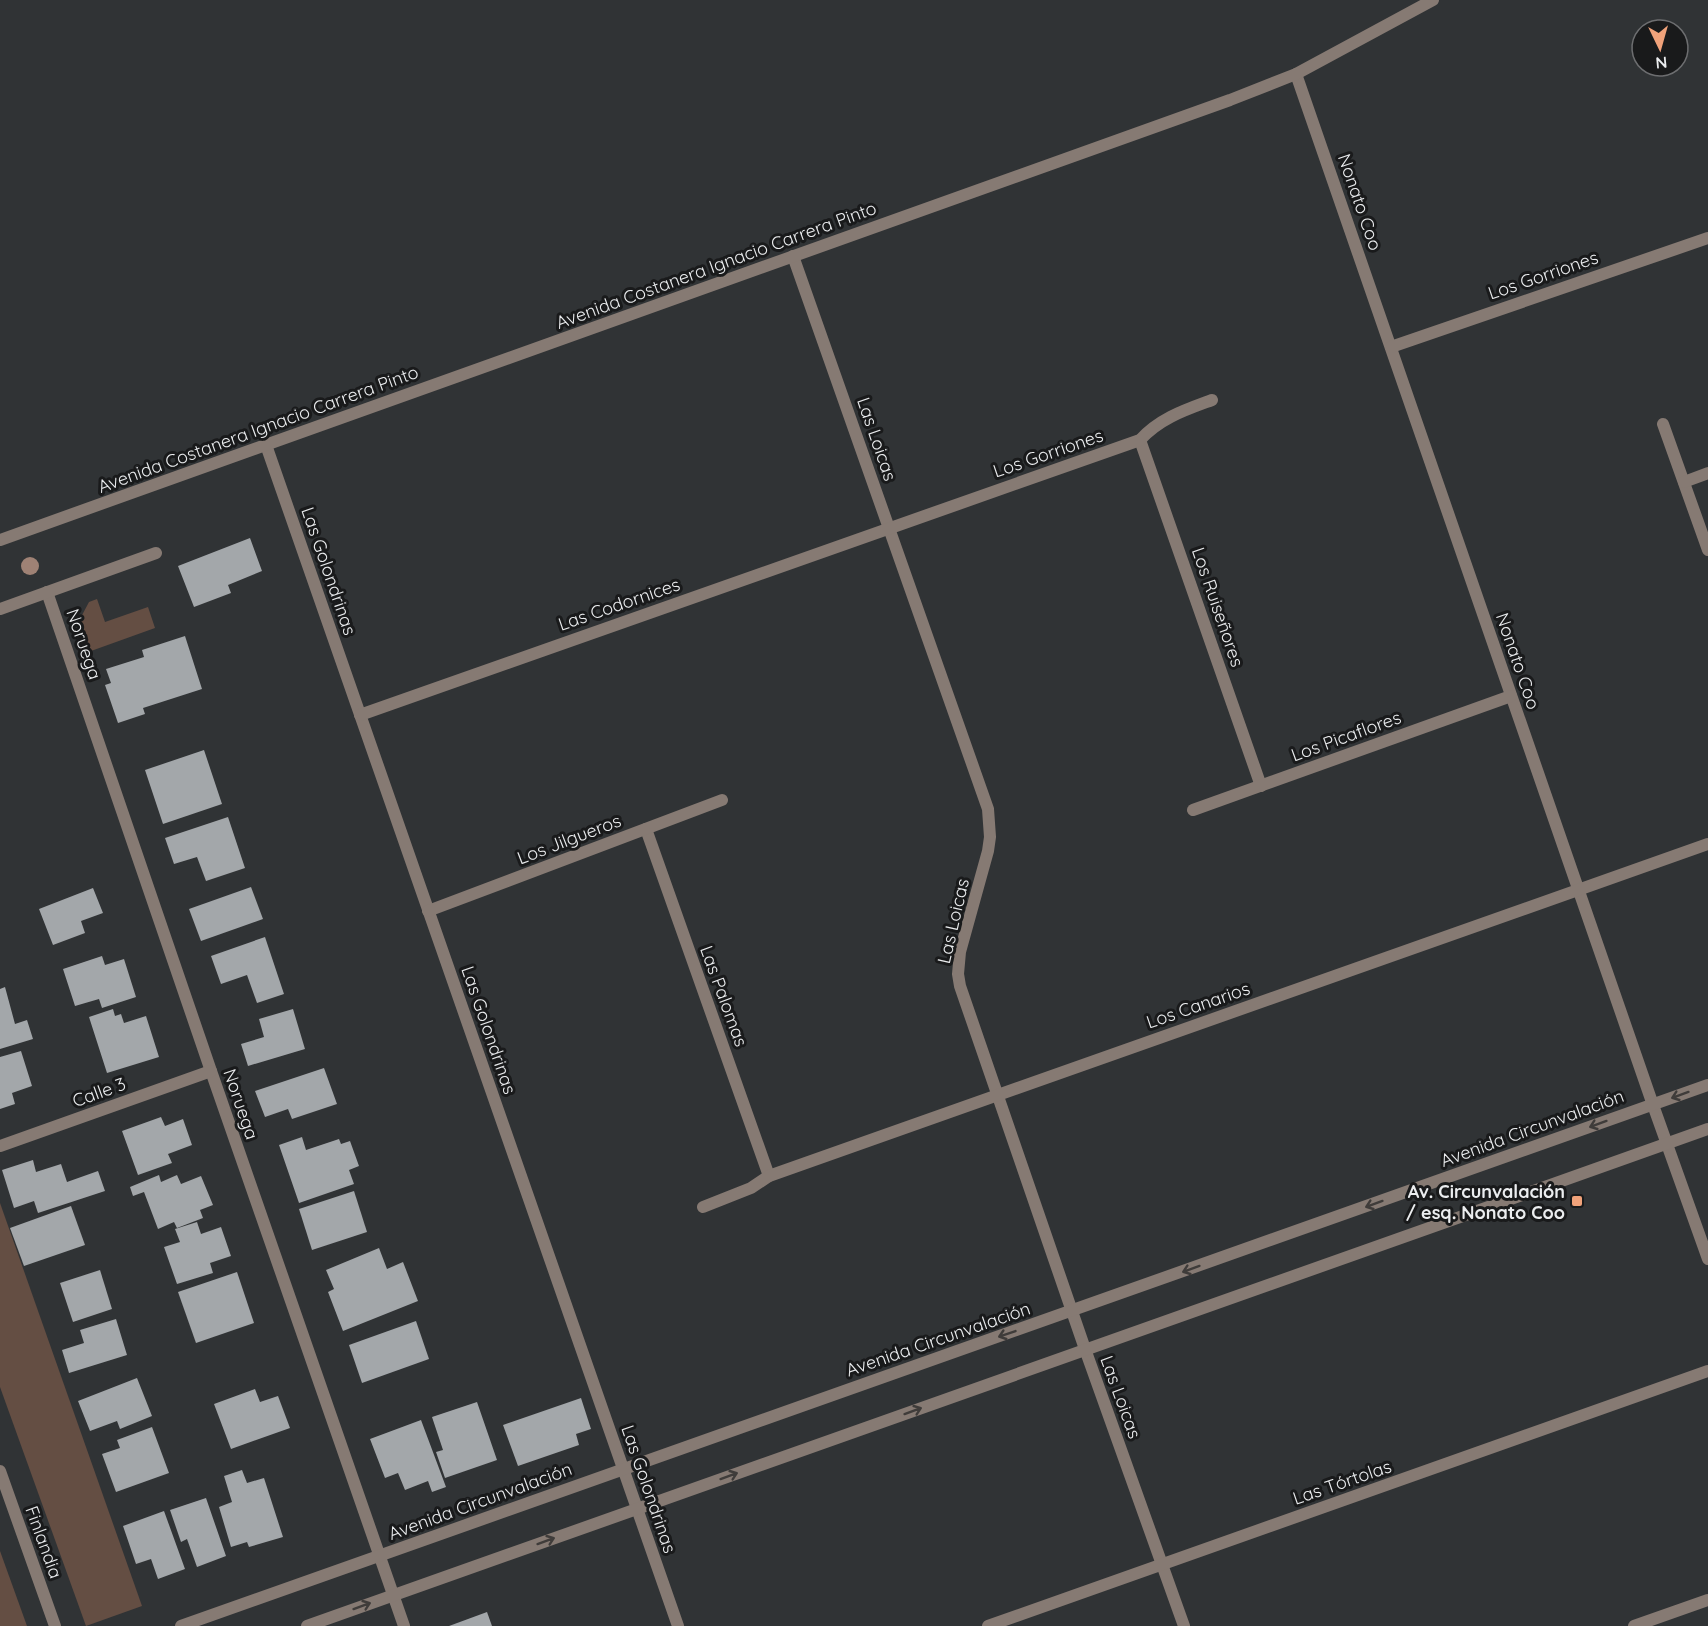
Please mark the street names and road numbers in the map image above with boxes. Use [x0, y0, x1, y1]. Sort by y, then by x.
street label: Nonato Coo [1333, 151, 1387, 253]
street label: Avenida Costanera Ignacio Carrera Pinto [552, 196, 880, 334]
street label: Los Gorriones [1485, 245, 1601, 305]
street label: Avenida Costanera Ignacio Carrera Pinto [94, 360, 422, 498]
street label: Las Loicas [852, 394, 902, 484]
street label: Los Gorriones [990, 423, 1106, 483]
street label: Las Golondrinas [296, 504, 362, 638]
street label: Los Ruiseñores [1187, 544, 1249, 670]
street label: Las Codornices [555, 572, 683, 636]
street label: Noruega [61, 606, 107, 682]
street label: Nonato Coo [1491, 610, 1545, 712]
street label: Los Picaflores [1288, 705, 1404, 767]
street label: Los Jilgueros [514, 809, 624, 869]
street label: Las Loicas [932, 876, 974, 966]
street label: Las Palomas [695, 942, 753, 1050]
street label: Las Golondrinas [456, 963, 522, 1097]
street label: Los Canarios [1143, 977, 1253, 1033]
street label: Noruega [218, 1066, 264, 1142]
street label: Calle 3 [69, 1072, 129, 1112]
street label: Avenida Circunvalación [1437, 1084, 1627, 1172]
street label: Avenida Circunvalación [843, 1297, 1033, 1381]
street label: Las Loicas [1095, 1352, 1147, 1442]
street label: Las Golondrinas [616, 1422, 682, 1556]
street label: Las Tórtolas [1290, 1454, 1394, 1510]
street label: Avenida Circunvalación [385, 1457, 575, 1545]
street label: Finlandia [20, 1503, 68, 1581]

